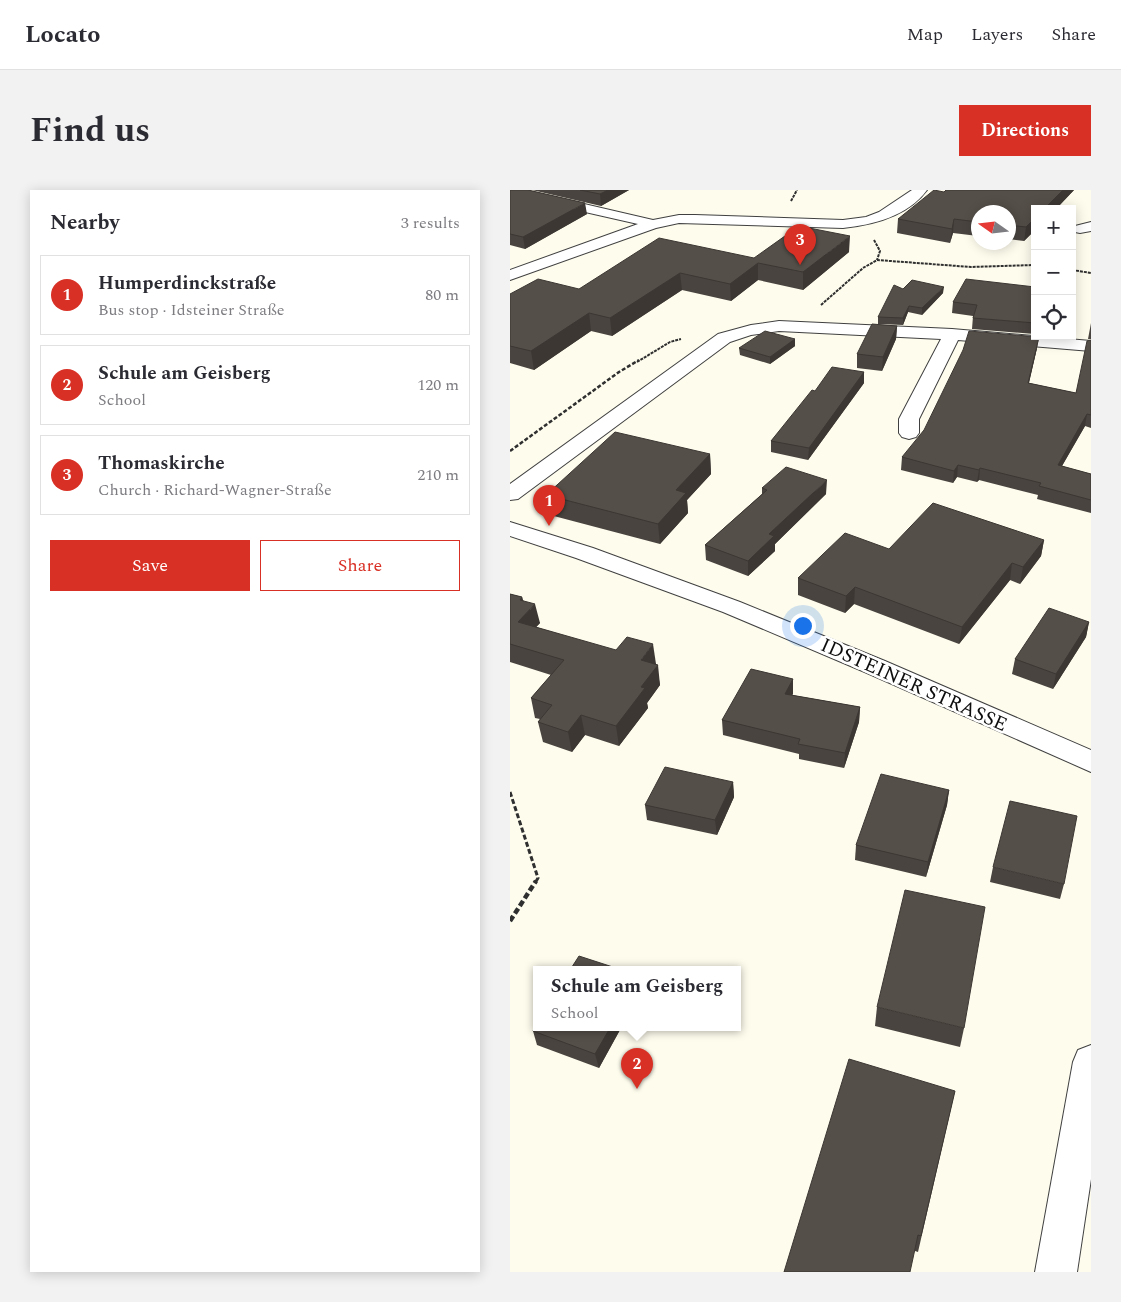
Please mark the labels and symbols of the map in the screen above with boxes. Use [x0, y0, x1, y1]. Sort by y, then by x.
north arrow [971, 205, 1016, 250]
pin: 3 [784, 224, 816, 265]
pin: 1 [533, 485, 565, 526]
your location [790, 613, 816, 639]
street label: IDSTEINER STRASSE [816, 630, 1012, 740]
pin: 2 [621, 1048, 653, 1089]

